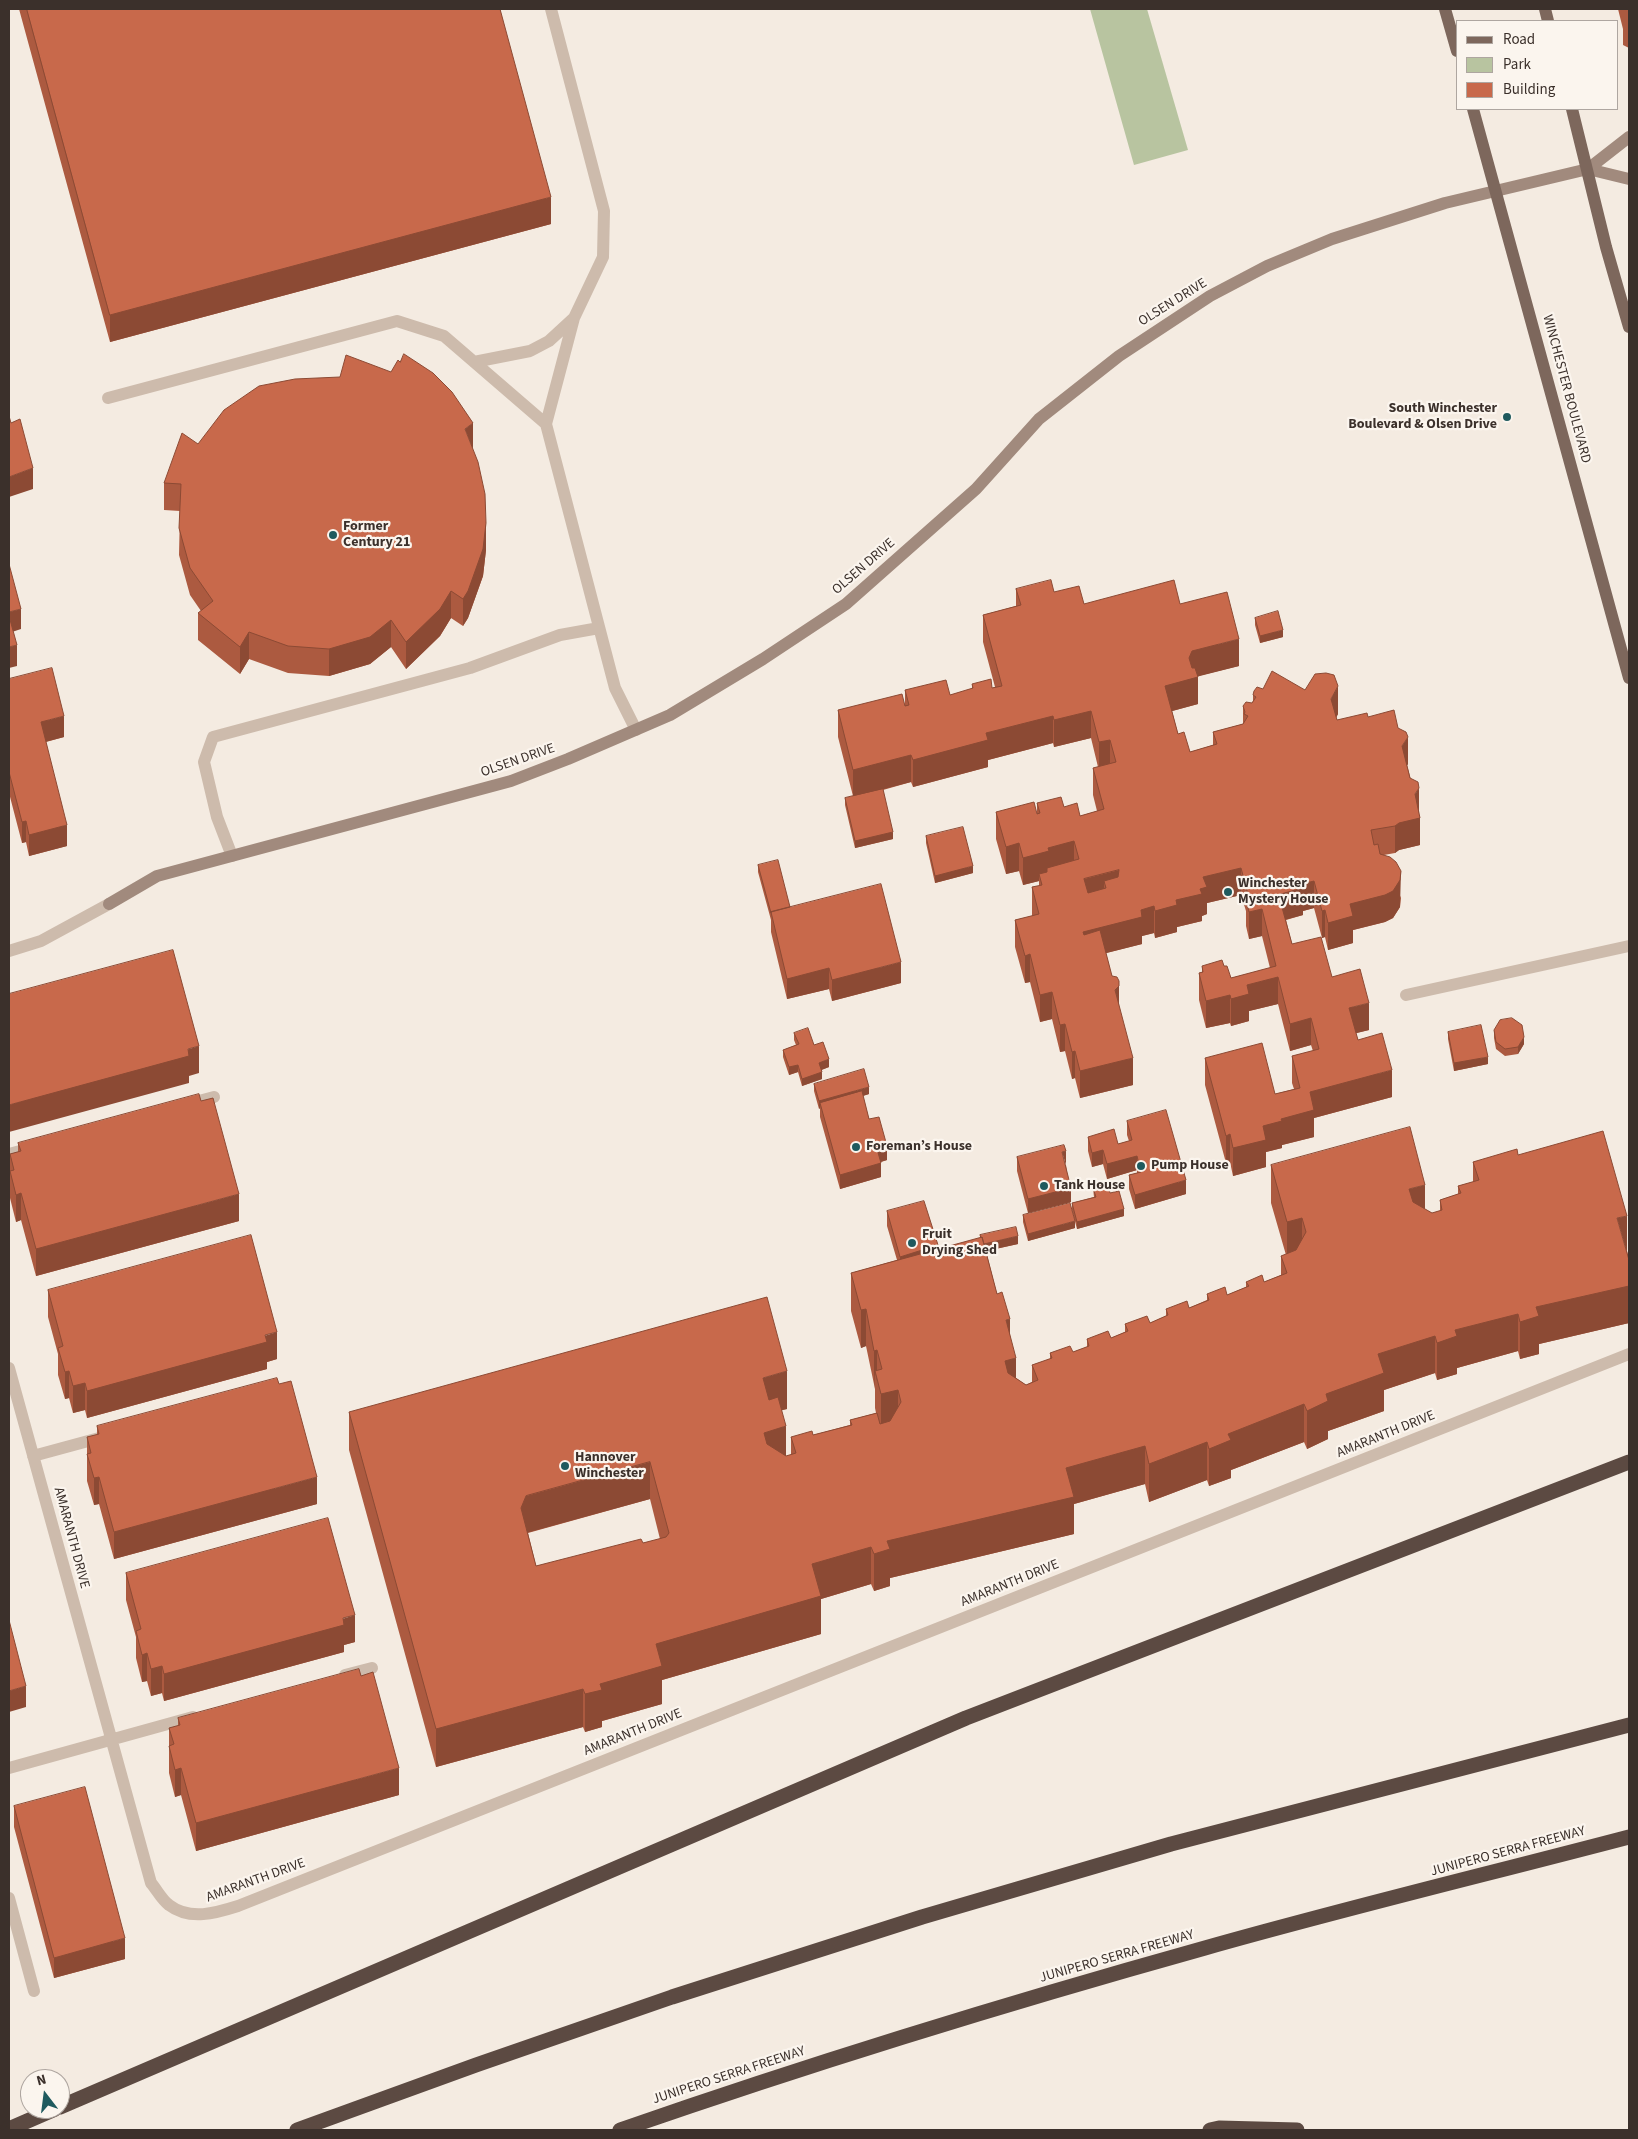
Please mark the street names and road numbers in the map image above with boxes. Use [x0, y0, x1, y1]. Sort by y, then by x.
street label: OLSEN DRIVE [1136, 275, 1210, 331]
street label: WINCHESTER BOULEVARD [1538, 313, 1594, 465]
street label: OLSEN DRIVE [829, 535, 899, 599]
street label: OLSEN DRIVE [479, 740, 557, 782]
street label: AMARANTH DRIVE [1335, 1408, 1437, 1462]
street label: AMARANTH DRIVE [49, 1485, 93, 1591]
street label: AMARANTH DRIVE [959, 1557, 1061, 1611]
street label: AMARANTH DRIVE [582, 1706, 684, 1760]
street label: JUNIPERO SERRA FREEWAY [1429, 1823, 1587, 1881]
street label: AMARANTH DRIVE [204, 1855, 308, 1907]
street label: JUNIPERO SERRA FREEWAY [1038, 1927, 1196, 1987]
street label: JUNIPERO SERRA FREEWAY [650, 2043, 808, 2109]

